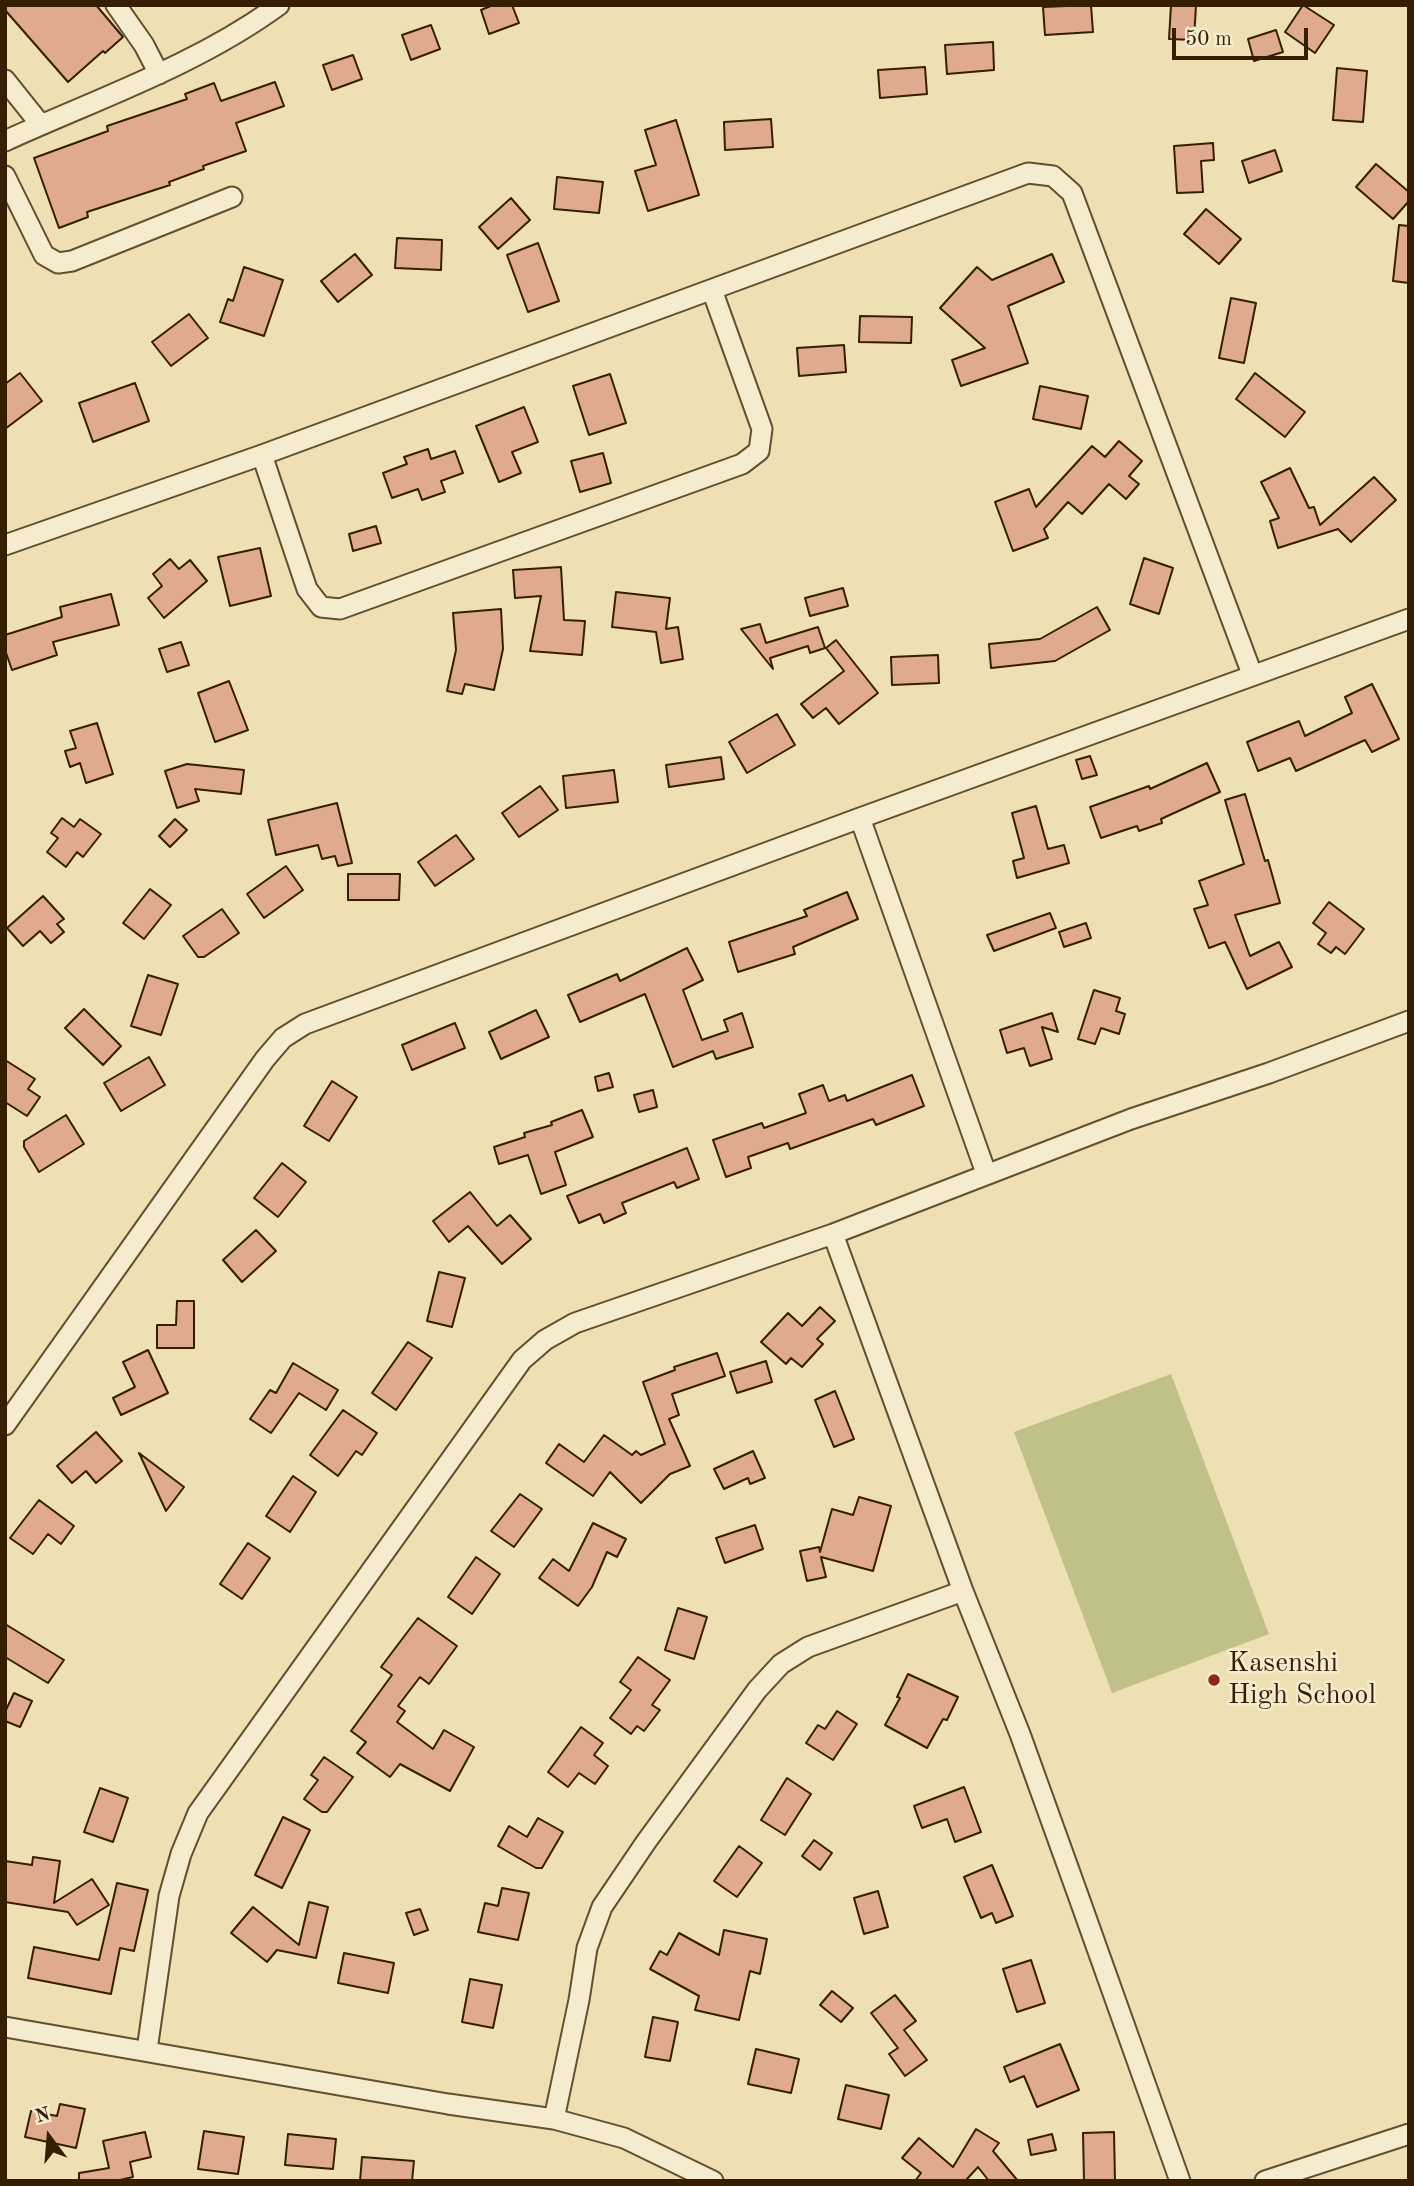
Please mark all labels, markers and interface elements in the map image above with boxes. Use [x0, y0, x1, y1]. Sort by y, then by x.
scale bar [1176, 14, 1312, 58]
text: 50 m [1185, 29, 1232, 50]
place label: Kasenshi High School [1228, 1647, 1376, 1713]
marker: Kasenshi High School [1206, 1672, 1222, 1688]
north arrow [14, 2102, 84, 2172]
text: N [33, 2105, 53, 2127]

